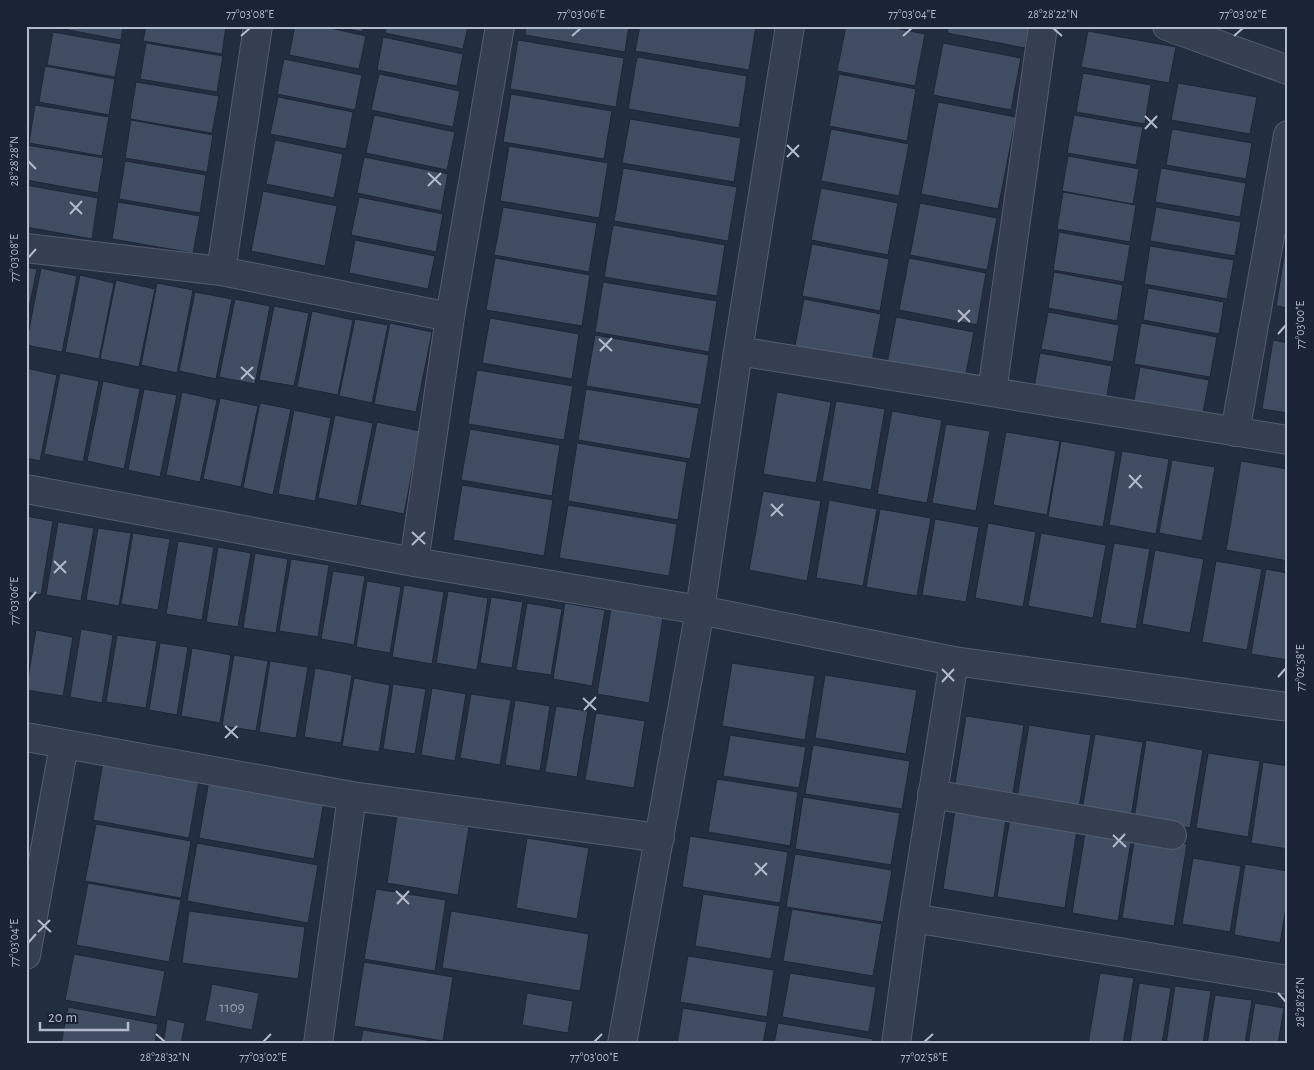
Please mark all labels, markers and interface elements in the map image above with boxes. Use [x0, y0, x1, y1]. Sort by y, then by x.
text: 77°03'08"E [226, 8, 274, 20]
text: 77°03'06"E [557, 8, 605, 20]
text: 77°03'04"E [888, 8, 936, 20]
text: 28°28'22"N [1028, 8, 1078, 20]
text: 77°03'02"E [1219, 8, 1267, 20]
text: 28°28'28"N [8, 136, 20, 186]
text: 77°03'08"E [8, 234, 20, 282]
text: 77°03'00"E [1294, 300, 1306, 349]
text: 77°03'06"E [8, 577, 20, 625]
text: 77°02'58"E [1294, 644, 1306, 692]
text: 77°03'04"E [8, 919, 20, 967]
text: 28°28'26"N [1294, 977, 1306, 1027]
scale bar [40, 1000, 128, 1032]
house number: 1109 [219, 1000, 245, 1015]
text: 20 m [48, 1010, 77, 1025]
text: 28°28'32"N [140, 1051, 190, 1063]
text: 77°03'02"E [239, 1051, 287, 1063]
text: 77°03'00"E [570, 1051, 619, 1063]
text: 77°02'58"E [900, 1051, 948, 1063]

